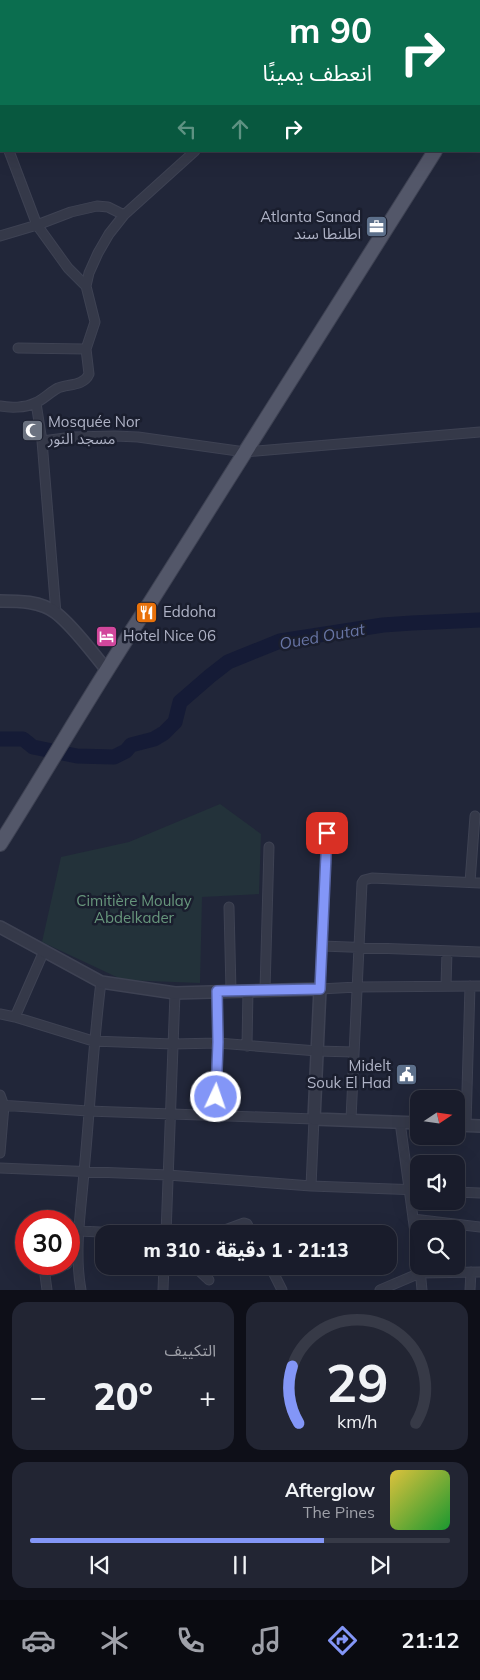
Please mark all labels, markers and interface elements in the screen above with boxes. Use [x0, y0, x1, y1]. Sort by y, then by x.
text: 90 m [289, 8, 372, 52]
icon: right [390, 20, 455, 85]
text: انعطف يمينًا [262, 59, 372, 87]
icon: left [173, 115, 201, 143]
icon: ahead [226, 115, 254, 143]
icon: right [279, 115, 307, 143]
place label: Atlanta Sanad اطلنطا سند [260, 207, 361, 243]
office icon: Atlanta Sanad اطلنطا سند [365, 214, 389, 238]
place label: Mosquée Nor مسجد النور [47, 412, 141, 448]
mosque icon: Mosquée Nor مسجد النور [20, 419, 44, 443]
restaurant icon: Eddoha [135, 600, 159, 624]
place label: Eddoha [163, 602, 216, 621]
water label: Oued Outat [278, 619, 367, 653]
hotel icon: Hotel Nice 06 [95, 624, 119, 648]
place label: Hotel Nice 06 [123, 626, 216, 645]
pin [306, 812, 348, 854]
icon: arrive [313, 819, 341, 847]
park label: Cimitière Moulay Abdelkader [76, 891, 192, 927]
place label: Midelt Souk El Had [307, 1056, 391, 1092]
public building icon: Midelt Souk El Had [395, 1063, 419, 1087]
position arrow [189, 1070, 241, 1122]
north arrow [410, 1090, 465, 1145]
map controls [410, 1090, 465, 1275]
button: sound [410, 1155, 465, 1210]
speed limit sign: 30 [15, 1210, 80, 1275]
button: search [410, 1220, 465, 1275]
text: 21:13 · 1 دقيقة · 310 m [143, 1238, 349, 1262]
text: التكييف [164, 1340, 216, 1360]
text: 29 [326, 1350, 388, 1415]
text: 20° [93, 1372, 153, 1420]
text: − [30, 1379, 47, 1414]
text: + [199, 1379, 216, 1414]
text: km/h [337, 1410, 377, 1432]
text: Afterglow [285, 1478, 375, 1502]
text: The Pines [303, 1502, 375, 1522]
icon: previous [86, 1551, 114, 1579]
icon: pause [226, 1551, 254, 1579]
icon: next [366, 1551, 394, 1579]
icon: car [21, 1623, 56, 1658]
icon: climate [97, 1623, 132, 1658]
icon: phone [173, 1623, 208, 1658]
icon: music [249, 1623, 284, 1658]
icon: directions [325, 1623, 360, 1658]
text: 21:12 [401, 1626, 459, 1654]

